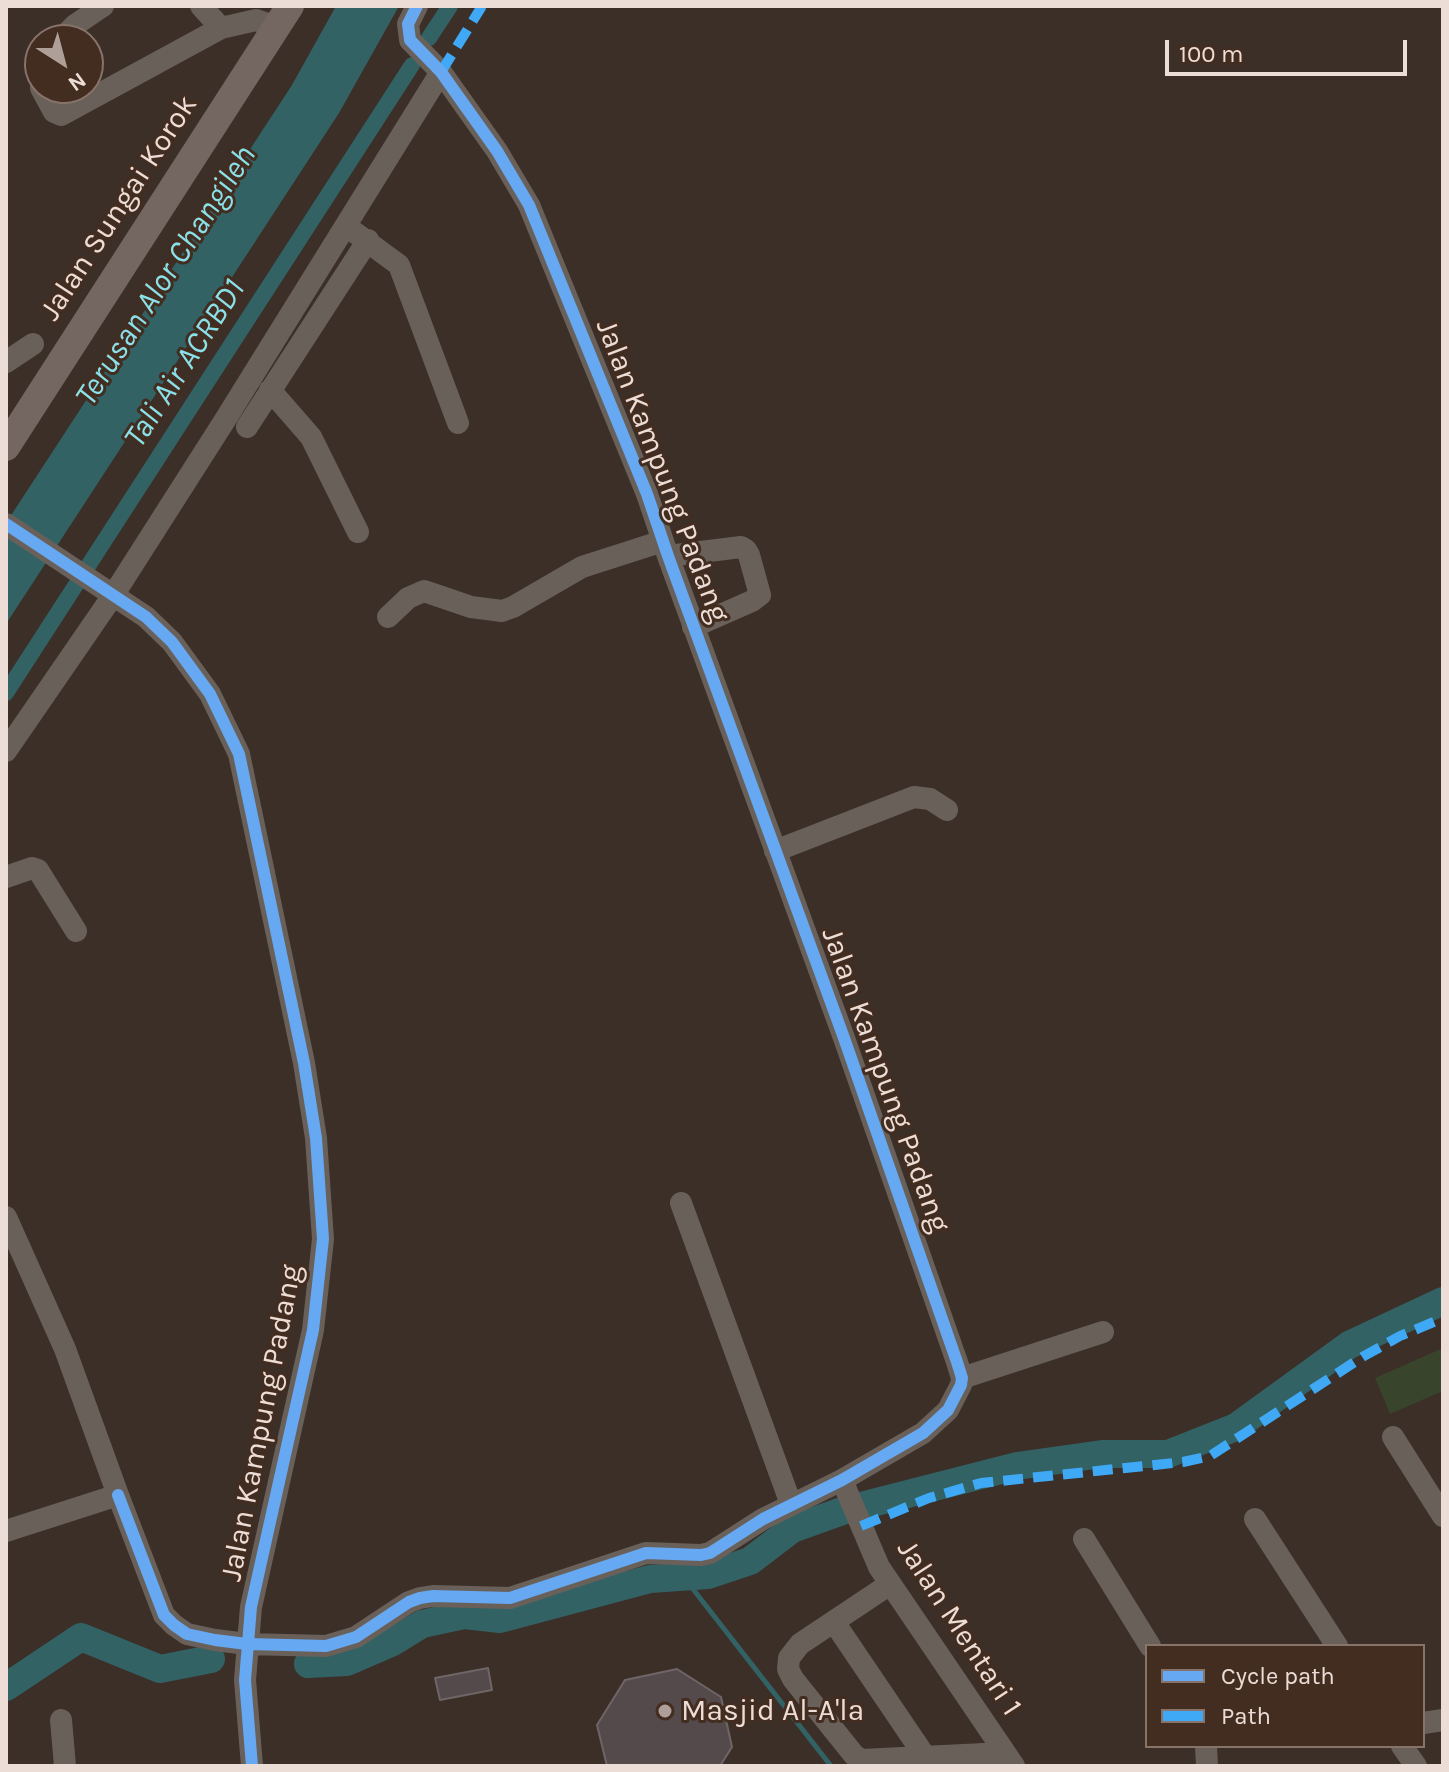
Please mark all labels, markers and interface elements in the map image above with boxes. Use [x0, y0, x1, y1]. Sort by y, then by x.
north arrow [24, 24, 104, 104]
scale bar [1169, 24, 1411, 74]
text: 100 m [1179, 40, 1244, 68]
text: N [63, 67, 91, 97]
street label: Jalan Sungai Korok [33, 89, 205, 327]
water label: Terusan Alor Changileh [67, 139, 265, 413]
water label: Tali Air ACRBD1 [116, 273, 254, 455]
street label: Jalan Kampung Padang [588, 314, 736, 628]
street label: Jalan Kampung Padang [813, 923, 957, 1237]
street label: Jalan Kampung Padang [214, 1262, 310, 1584]
street label: Jalan Mentari 1 [889, 1533, 1029, 1723]
legend [1145, 1644, 1425, 1748]
text: Cycle path [1221, 1662, 1335, 1690]
place label: Masjid Al-A'la [681, 1693, 864, 1729]
marker: Masjid Al-A'la [656, 1702, 674, 1720]
text: Path [1221, 1702, 1271, 1730]

